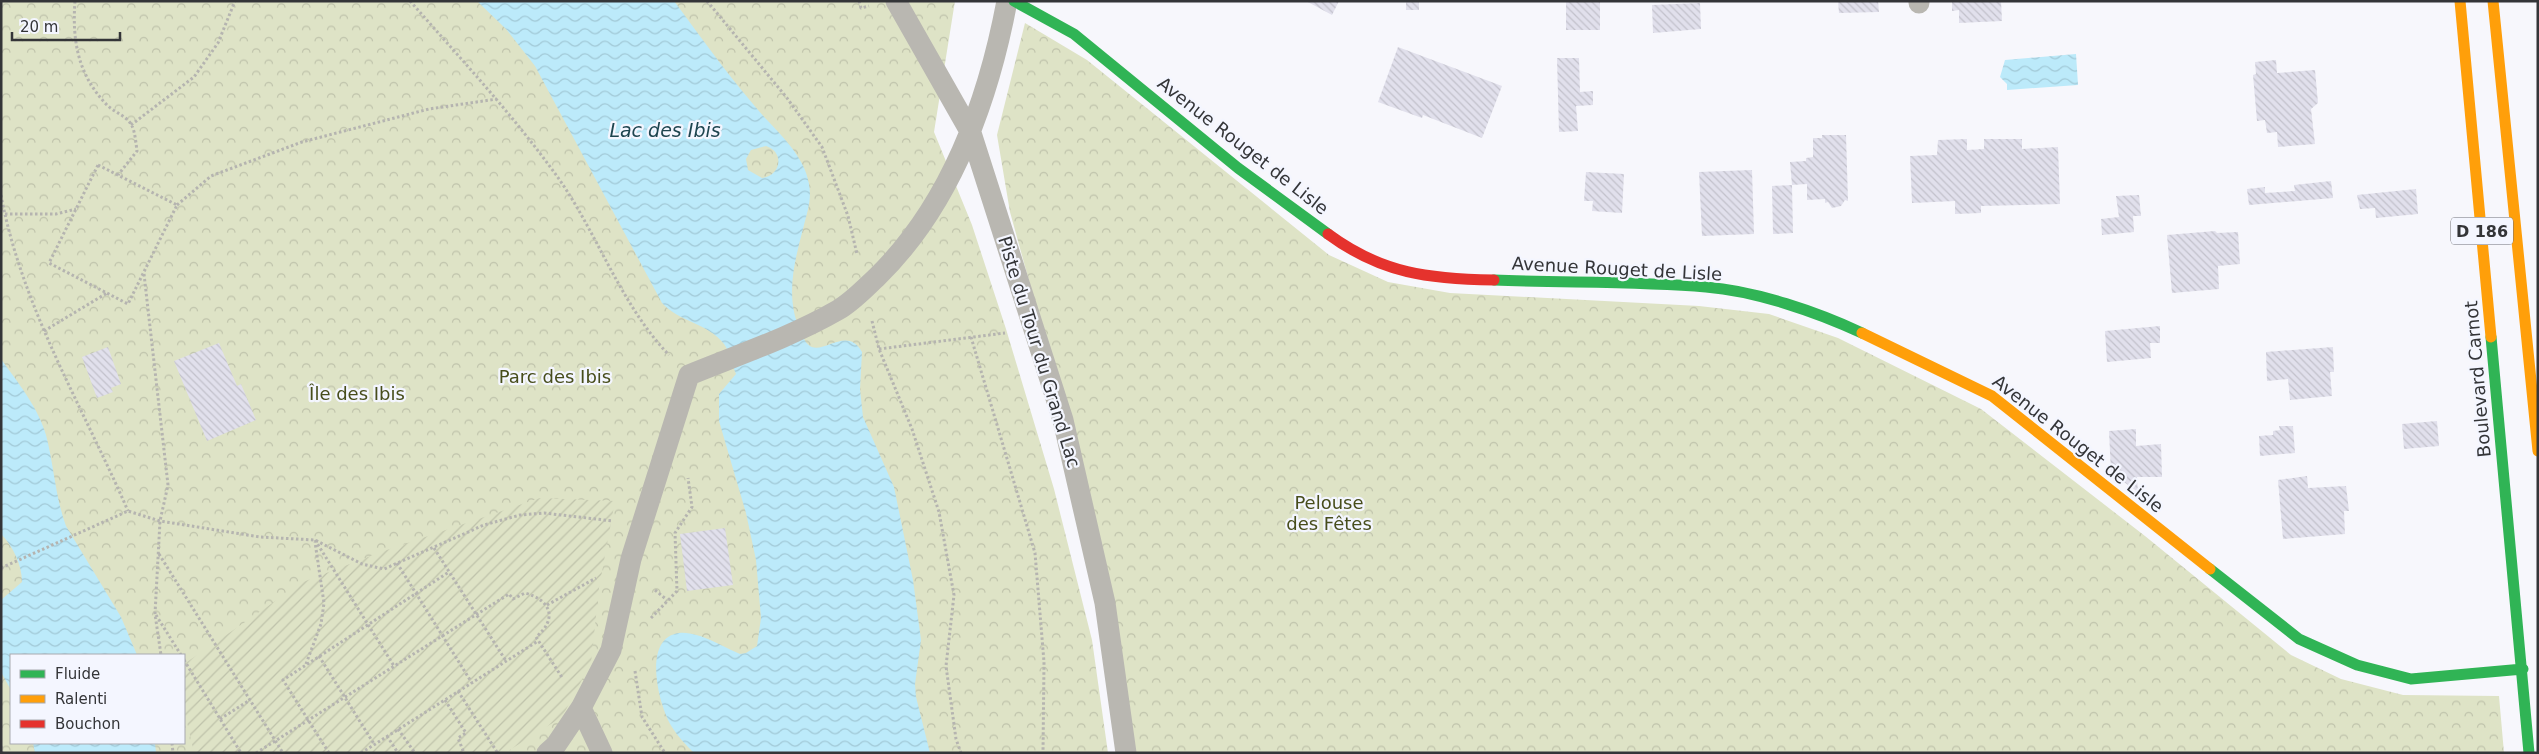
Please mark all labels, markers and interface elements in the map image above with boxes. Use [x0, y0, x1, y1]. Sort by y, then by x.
scale bar [12, 10, 120, 42]
text: 20 m [20, 18, 58, 36]
street label: Avenue Rouget de Lisle [1154, 72, 1333, 219]
water label: Lac des Ibis [609, 119, 721, 141]
road number: D 186 [2451, 218, 2513, 245]
street label: Piste du Tour du Grand Lac [994, 233, 1085, 470]
street label: Avenue Rouget de Lisle [1511, 253, 1723, 284]
street label: Boulevard Carnot [2460, 300, 2495, 458]
park label: Parc des Ibis [499, 366, 611, 387]
street label: Avenue Rouget de Lisle [1989, 370, 2168, 517]
park label: Île des Ibis [308, 383, 405, 404]
park label: Pelouse des Fêtes [1286, 492, 1372, 534]
legend [10, 654, 185, 744]
text: Fluide [55, 665, 100, 683]
text: Ralenti [55, 690, 107, 708]
text: Bouchon [55, 715, 120, 733]

